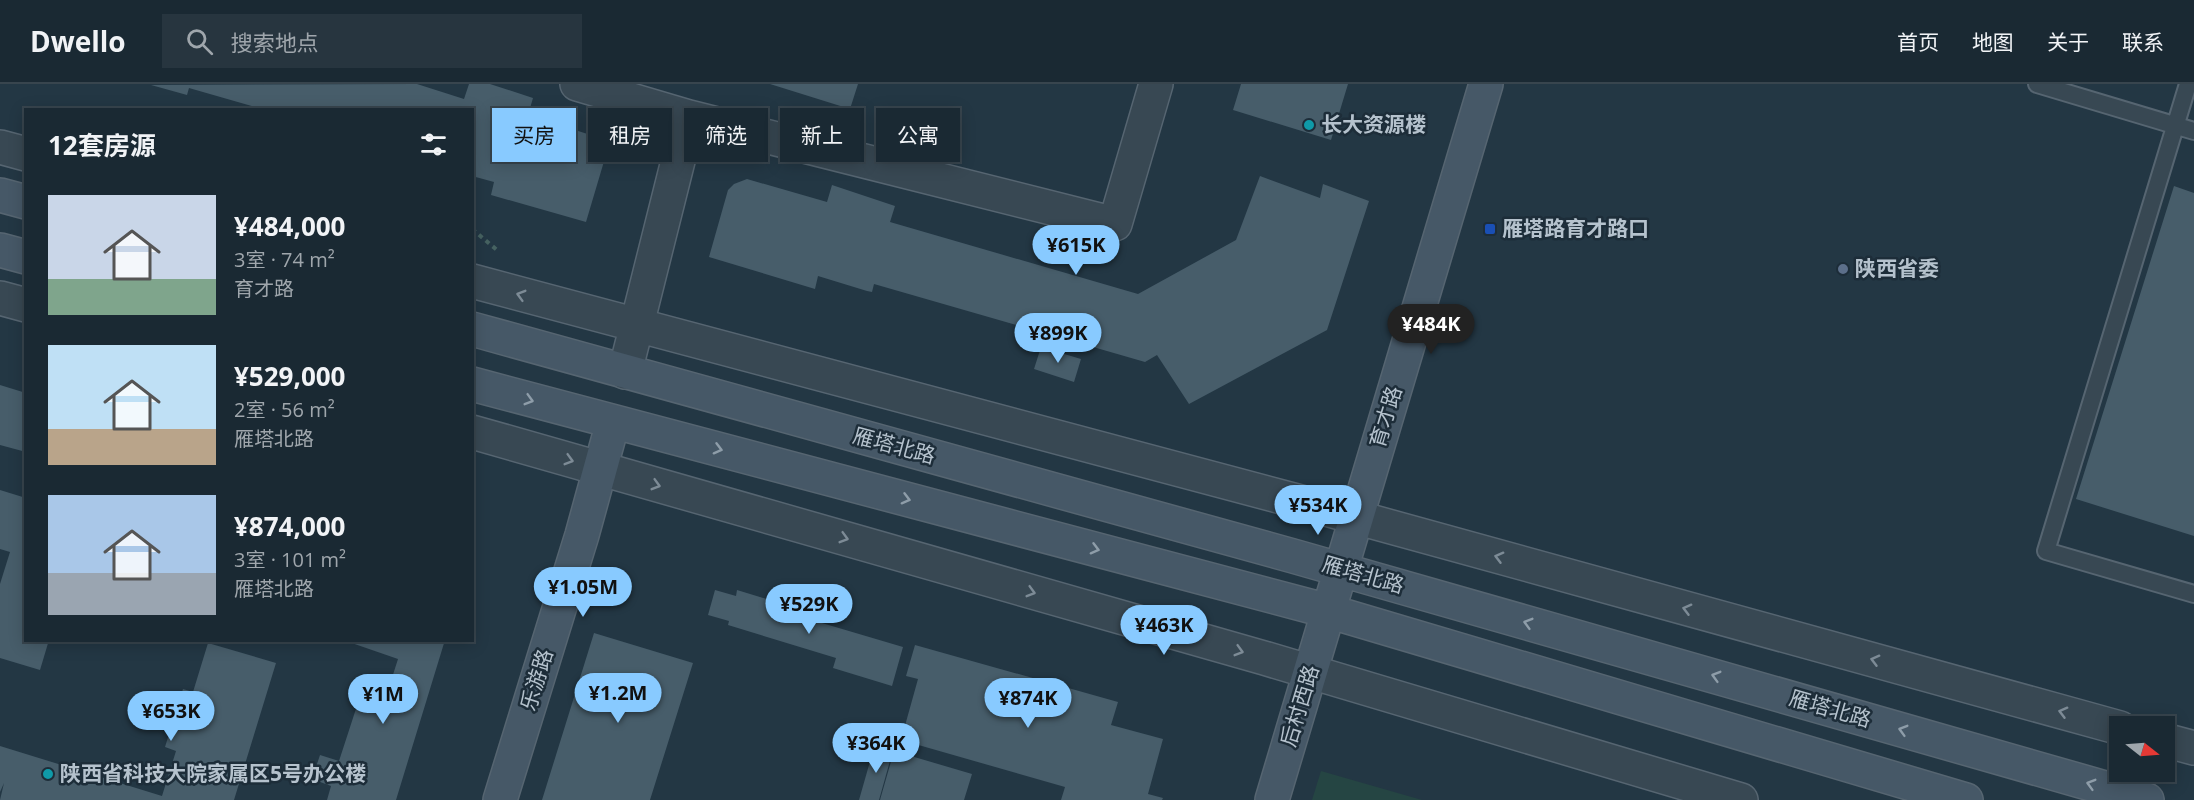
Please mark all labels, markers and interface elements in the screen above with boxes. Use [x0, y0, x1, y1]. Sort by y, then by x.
search box [162, 14, 582, 68]
text: Dwello [30, 22, 126, 60]
icon: search [183, 25, 216, 58]
text: 搜索地点 [231, 27, 319, 57]
text: 首页 [1897, 28, 1939, 56]
text: 地图 [1972, 28, 2014, 56]
text: 关于 [2047, 28, 2089, 56]
text: 联系 [2122, 28, 2164, 56]
chip: 买房 [492, 108, 576, 162]
chip: 租房 [588, 108, 672, 162]
chip: 筛选 [684, 108, 768, 162]
chip: 新上 [780, 108, 864, 162]
chip: 公寓 [876, 108, 960, 162]
place label: 长大资源楼 [1321, 110, 1426, 138]
marker: 长大资源楼 [1302, 118, 1316, 132]
text: 12套房源 [48, 127, 156, 163]
icon: filters [417, 128, 450, 161]
text: ¥484,000 [234, 208, 345, 244]
place label: 雁塔路育才路口 [1502, 214, 1649, 242]
icon: home [96, 219, 168, 291]
marker: 雁塔路育才路口 [1483, 222, 1497, 236]
pin: ¥615K [1034, 225, 1118, 276]
text: ¥615K [1046, 231, 1106, 258]
text: 3室 · 74 m² [234, 246, 335, 273]
place label: 陕西省委 [1855, 254, 1939, 282]
marker: 陕西省委 [1836, 262, 1850, 276]
text: 育才路 [234, 275, 294, 302]
one-way arrow [516, 290, 527, 302]
pin: ¥484K [1389, 304, 1473, 355]
text: ¥484K [1401, 310, 1461, 337]
pin: ¥899K [1016, 313, 1100, 364]
text: ¥899K [1028, 319, 1088, 346]
text: ¥529,000 [234, 358, 345, 394]
icon: home [96, 369, 168, 441]
street label: 育才路 [1362, 382, 1408, 451]
one-way arrow [524, 393, 534, 406]
text: 2室 · 56 m² [234, 396, 335, 423]
street label: 雁塔北路 [850, 421, 938, 469]
text: 雁塔北路 [234, 425, 314, 452]
one-way arrow [712, 442, 722, 455]
one-way arrow [563, 453, 574, 465]
one-way arrow [650, 478, 661, 490]
pin: ¥534K [1276, 485, 1360, 536]
text: ¥534K [1288, 491, 1348, 518]
one-way arrow [901, 492, 911, 505]
text: ¥874,000 [234, 508, 345, 544]
icon: home [96, 519, 168, 591]
one-way arrow [838, 531, 849, 543]
one-way arrow [1089, 542, 1099, 555]
text: 3室 · 101 m² [234, 546, 346, 573]
street label: 雁塔北路 [1319, 549, 1408, 599]
one-way arrow [1494, 552, 1505, 564]
pin: ¥1.05M [534, 567, 632, 618]
text: ¥1.05M [548, 573, 618, 600]
text: 雁塔北路 [234, 575, 314, 602]
pin: ¥529K [767, 584, 851, 635]
one-way arrow [1026, 585, 1036, 597]
text: ¥529K [779, 590, 839, 617]
one-way arrow [1682, 603, 1692, 616]
pin: ¥463K [1122, 605, 1206, 656]
text: ¥463K [1134, 611, 1194, 638]
one-way arrow [1523, 618, 1534, 630]
one-way arrow [1233, 644, 1244, 656]
street label: 乐游路 [513, 645, 559, 714]
one-way arrow [1870, 655, 1881, 667]
street label: 后村西路 [1273, 661, 1325, 750]
one-way arrow [1711, 671, 1721, 684]
pin: ¥1.2M [576, 673, 660, 724]
pin: ¥1M [354, 674, 412, 725]
pin: ¥874K [986, 678, 1070, 729]
text: ¥1.2M [589, 679, 647, 706]
text: ¥1M [362, 680, 404, 707]
street label: 雁塔北路 [1786, 683, 1875, 733]
text: ¥874K [998, 684, 1058, 711]
pin: ¥653K [129, 691, 213, 742]
text: ¥653K [141, 697, 201, 724]
one-way arrow [2058, 707, 2069, 719]
north arrow [2109, 716, 2175, 782]
map controls [2109, 716, 2175, 782]
pin: ¥364K [834, 723, 918, 774]
one-way arrow [1898, 725, 1909, 737]
text: ¥364K [846, 729, 906, 756]
place label: 陕西省科技大院家属区5号办公楼 [60, 759, 366, 787]
marker: 陕西省科技大院家属区5号办公楼 [41, 767, 55, 781]
one-way arrow [2086, 779, 2096, 791]

